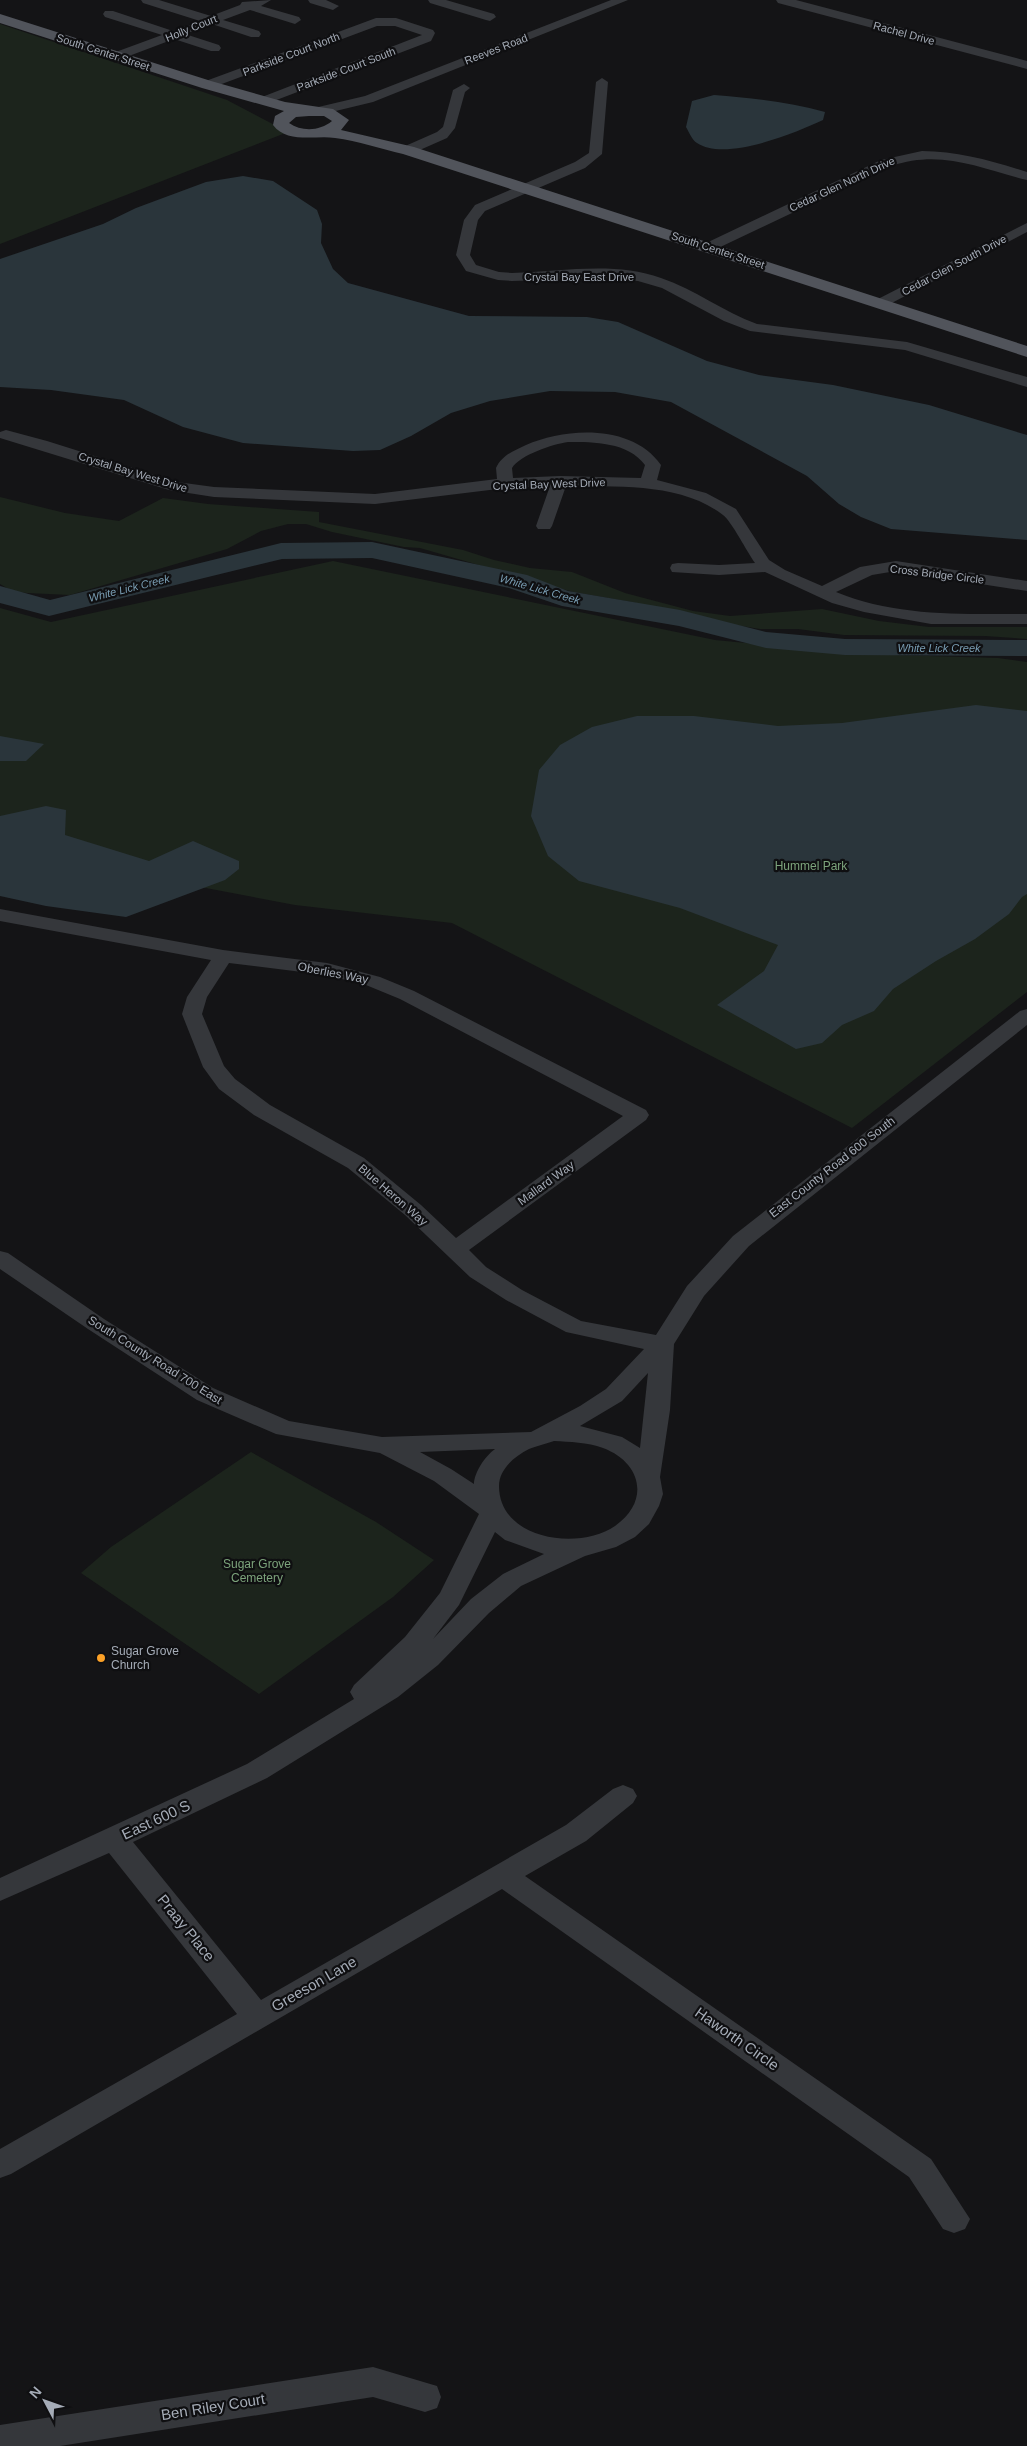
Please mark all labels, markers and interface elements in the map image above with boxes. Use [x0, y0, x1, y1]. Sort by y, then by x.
street label: Holly Court [164, 12, 218, 44]
street label: Rachel Drive [872, 19, 936, 47]
street label: Parkside Court North [241, 30, 341, 78]
street label: South Center Street [55, 31, 151, 73]
street label: Reeves Road [463, 31, 529, 67]
street label: Parkside Court South [295, 45, 397, 93]
street label: Cedar Glen North Drive [787, 154, 897, 214]
street label: South Center Street [670, 229, 766, 271]
street label: Cedar Glen South Drive [900, 232, 1008, 298]
street label: Crystal Bay East Drive [524, 271, 634, 283]
street label: Crystal Bay West Drive [77, 450, 189, 494]
street label: Crystal Bay West Drive [492, 476, 606, 492]
street label: Cross Bridge Circle [889, 562, 985, 586]
water label: White Lick Creek [87, 572, 171, 604]
water label: White Lick Creek [498, 572, 582, 606]
water label: White Lick Creek [897, 642, 981, 654]
park label: Hummel Park [775, 859, 848, 873]
street label: Oberlies Way [297, 959, 369, 987]
street label: East County Road 600 South [766, 1114, 898, 1220]
street label: Mallard Way [515, 1158, 577, 1208]
street label: Blue Heron Way [356, 1161, 430, 1229]
street label: South County Road 700 East [85, 1313, 225, 1407]
park label: Sugar Grove Cemetery [223, 1557, 291, 1585]
place label: Sugar Grove Church [111, 1644, 179, 1672]
marker: Sugar Grove Church [95, 1652, 107, 1664]
street label: East 600 S [119, 1796, 193, 1843]
street label: Praay Place [154, 1891, 218, 1964]
street label: Greeson Lane [268, 1952, 359, 2015]
street label: Haworth Circle [692, 2003, 782, 2074]
north arrow [20, 2376, 70, 2426]
text: N [26, 2383, 45, 2402]
street label: Ben Riley Court [160, 2390, 267, 2423]

